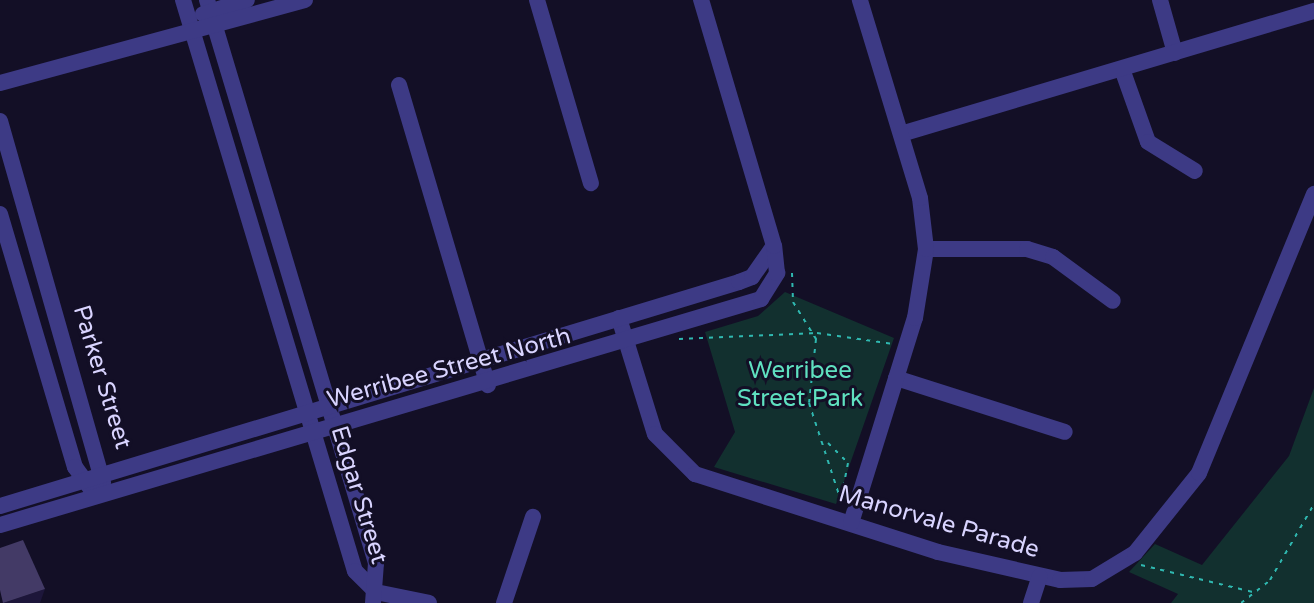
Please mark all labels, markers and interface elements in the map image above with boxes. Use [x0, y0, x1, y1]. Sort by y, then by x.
street label: Parker Street [66, 302, 138, 452]
street label: Werribee Street North [324, 322, 574, 414]
park label: Werribee Street Park [737, 357, 863, 413]
street label: Edgar Street [324, 423, 394, 567]
street label: Manorvale Parade [835, 480, 1043, 564]

